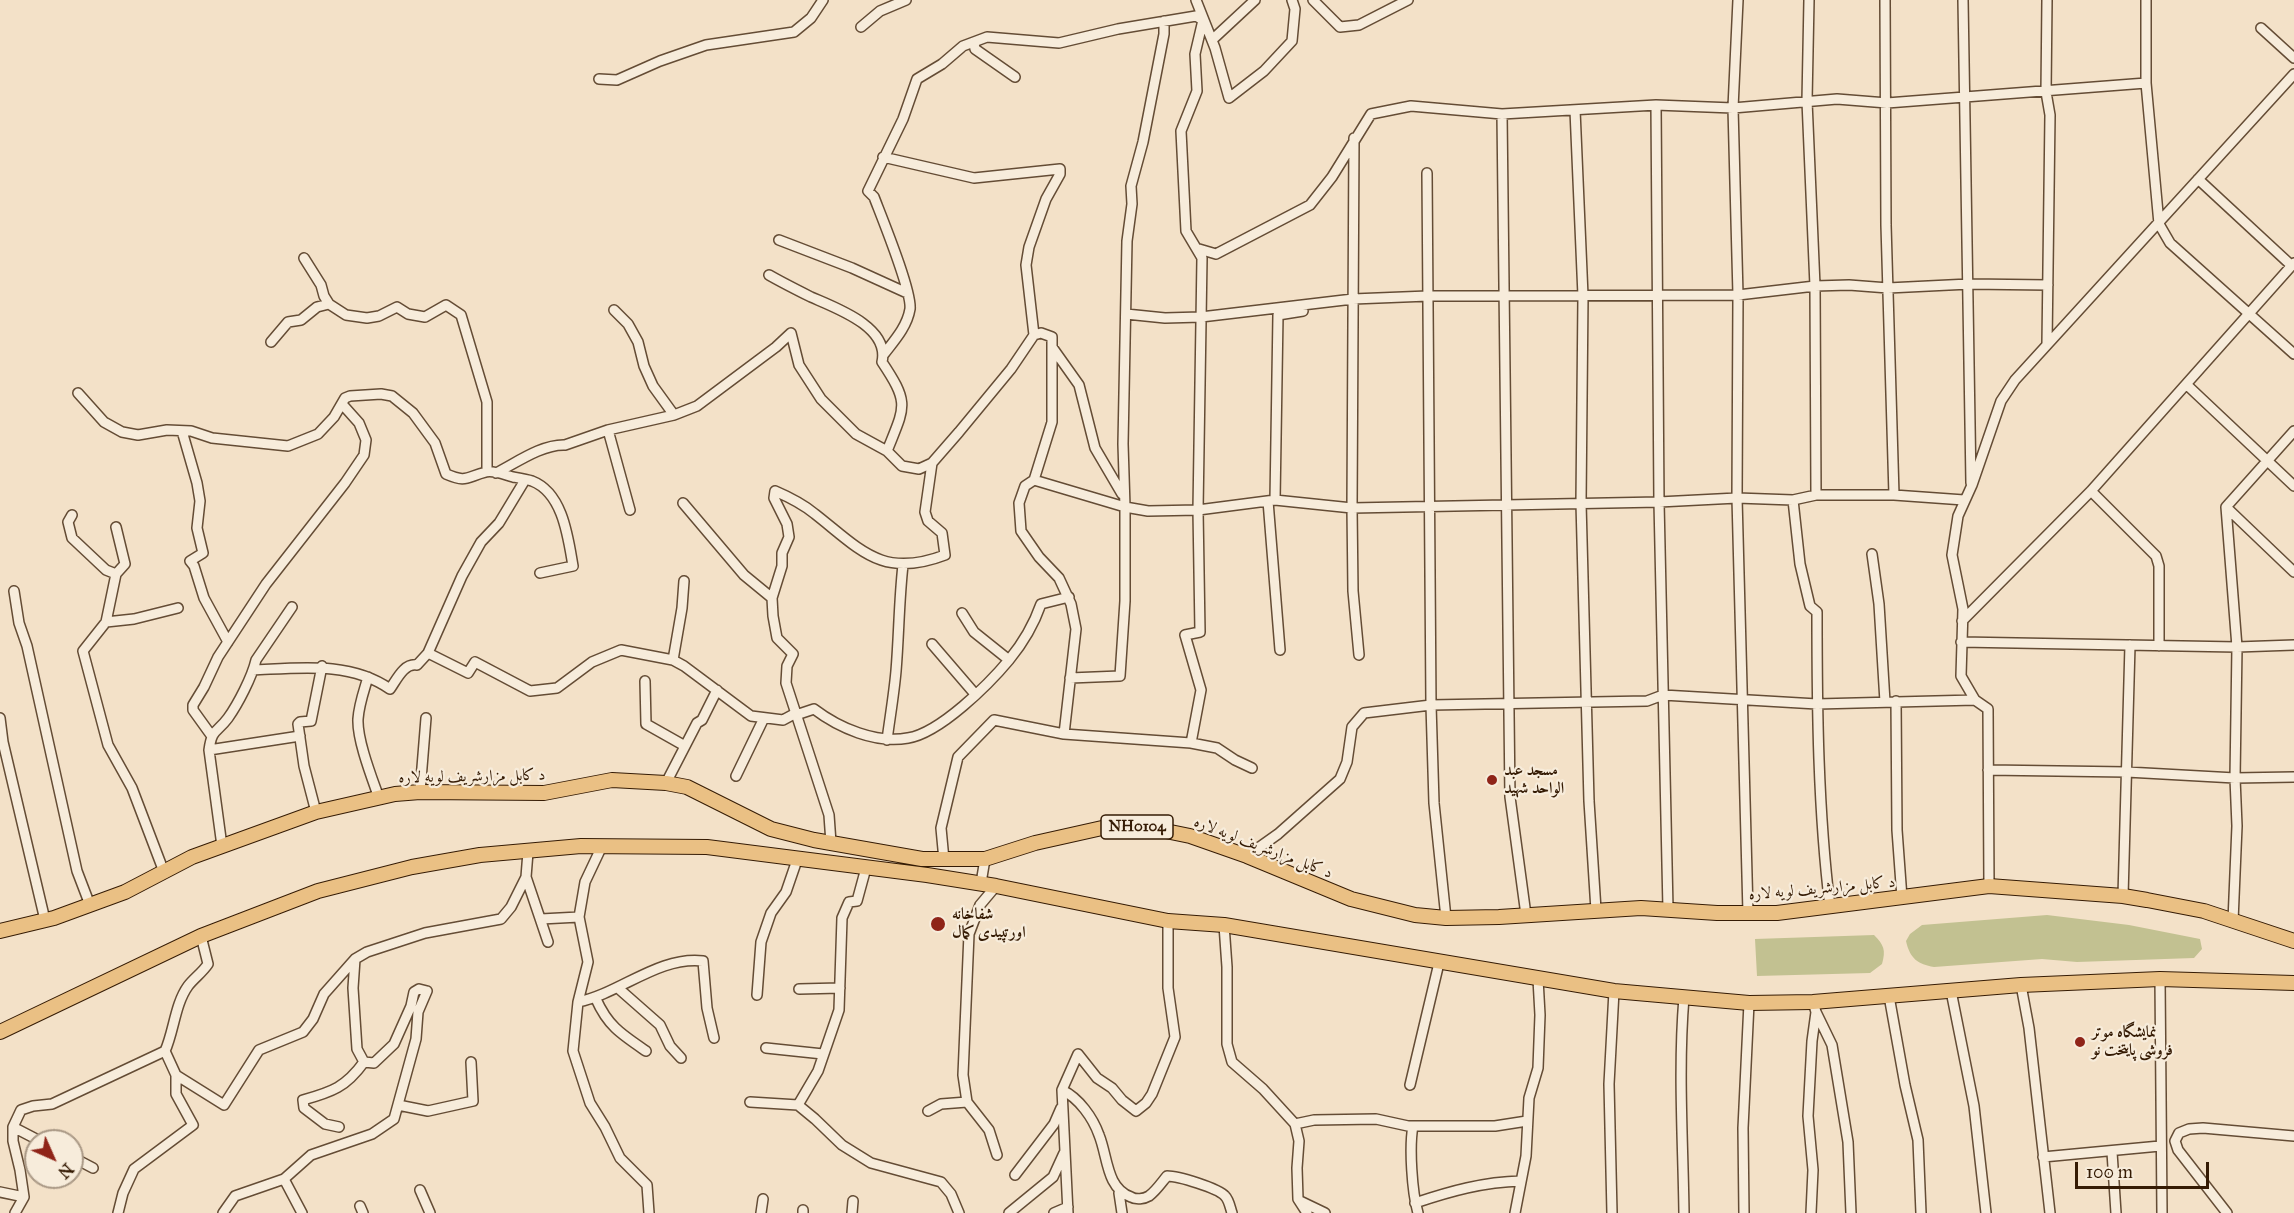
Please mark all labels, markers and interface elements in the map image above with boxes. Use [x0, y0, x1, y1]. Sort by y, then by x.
place label: مسجد عبد الواحد شهید [1504, 761, 1564, 799]
street label: د کابل مزارشریف لویه لاره [398, 766, 546, 788]
marker: مسجد عبد الواحد شهید [1485, 773, 1499, 787]
street label: د کابل مزارشریف لویه لاره [1191, 813, 1335, 883]
road number: NH0104 [1101, 815, 1173, 839]
street label: د کابل مزارشریف لویه لاره [1748, 873, 1896, 905]
place label: شفاخانه اورتپیدی کمال [952, 905, 1026, 943]
marker: شفاخانه اورتپیدی کمال [929, 915, 947, 933]
place label: نمایشگاه موتر فروشی پایتخت نو [2092, 1023, 2173, 1061]
marker: نمایشگاه موتر فروشی پایتخت نو [2073, 1035, 2087, 1049]
north arrow [24, 1129, 84, 1189]
scale bar [2078, 1150, 2212, 1188]
text: N [54, 1159, 77, 1182]
text: 100 m [2086, 1161, 2133, 1183]

